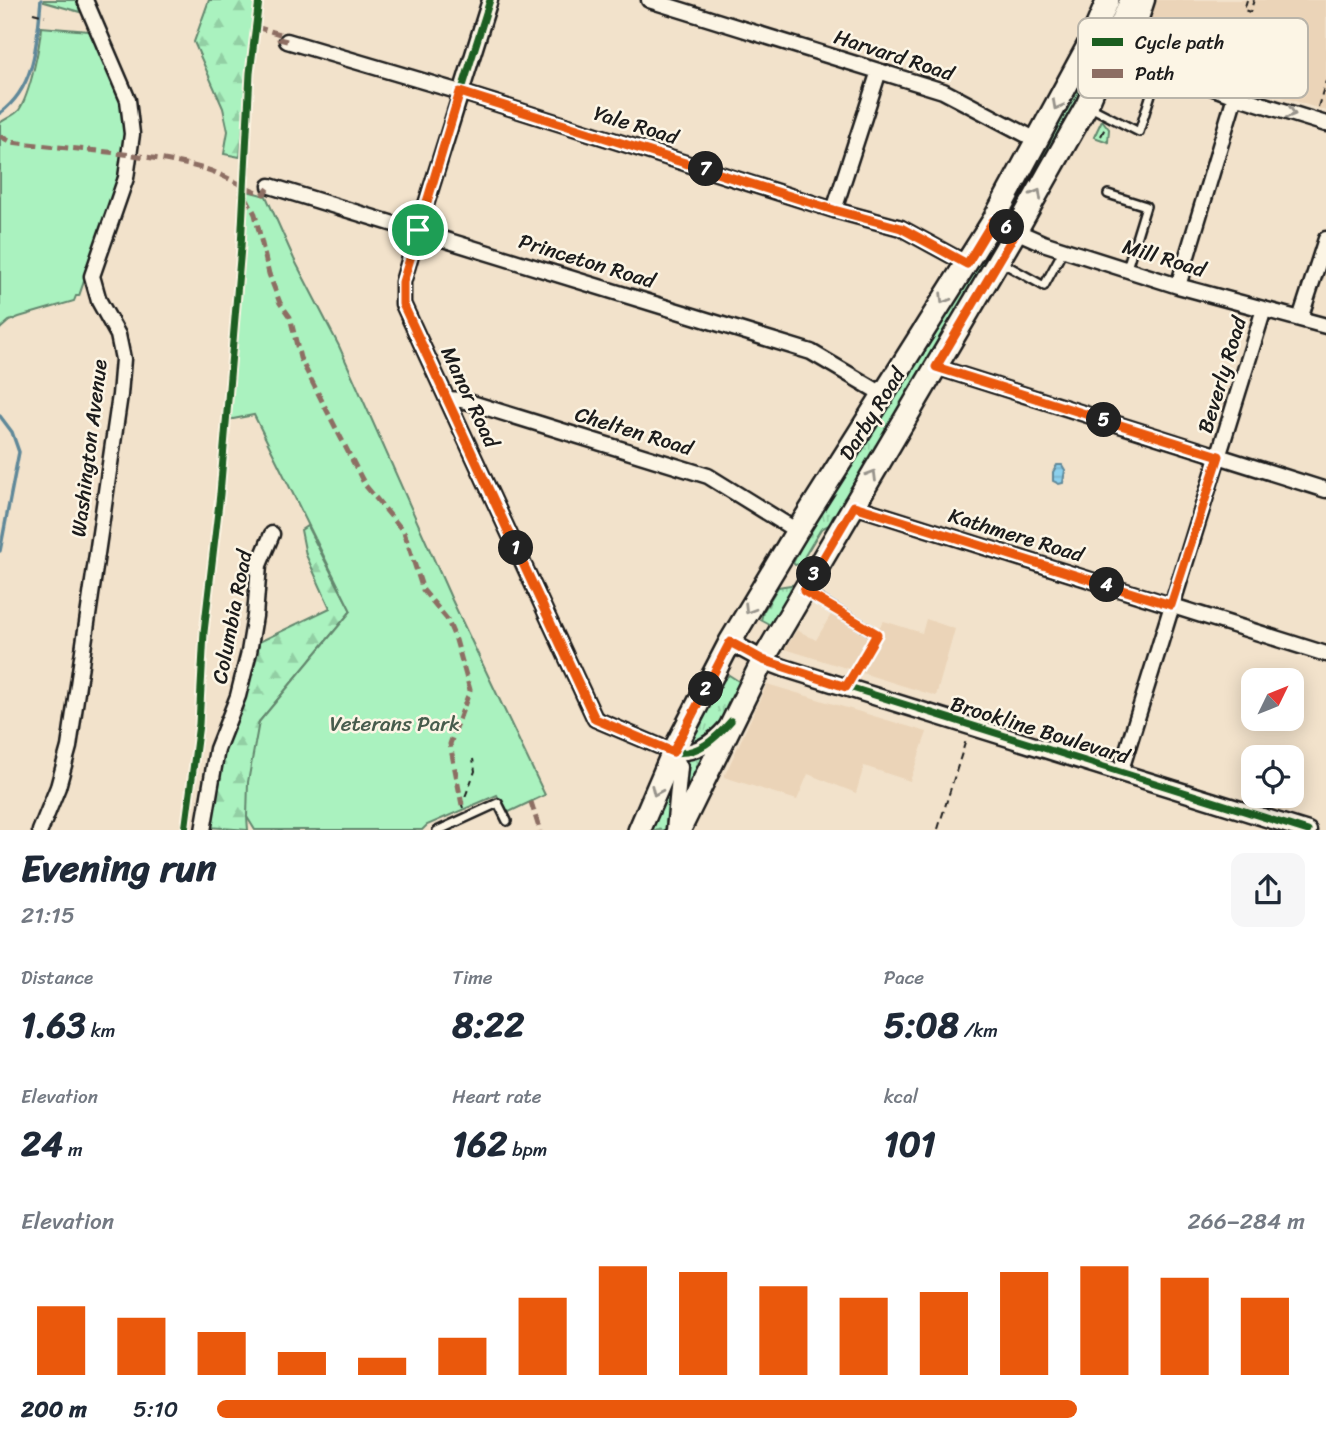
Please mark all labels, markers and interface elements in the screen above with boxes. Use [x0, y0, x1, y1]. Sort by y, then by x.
street label: Harvard Road [829, 18, 961, 93]
legend [1078, 18, 1308, 98]
text: Cycle path [1135, 26, 1224, 59]
text: Path [1135, 57, 1174, 90]
street label: Yale Road [589, 94, 685, 156]
one-way arrow [1052, 98, 1065, 111]
one-way arrow [1285, 105, 1297, 120]
pin: 7 [688, 152, 724, 186]
text: 7 [700, 152, 711, 185]
one-way arrow [1029, 189, 1042, 202]
pin [388, 200, 448, 260]
pin: 6 [990, 210, 1024, 244]
text: 6 [1001, 210, 1012, 243]
icon: arrive [399, 211, 437, 249]
street label: Princeton Road [514, 222, 662, 300]
street label: Mill Road [1118, 227, 1212, 289]
one-way arrow [940, 292, 953, 305]
street label: Beverly Road [1186, 310, 1258, 438]
street label: Manor Road [430, 340, 511, 456]
street label: Washington Avenue [59, 357, 119, 539]
street label: Darby Road [828, 358, 917, 468]
street label: Chelten Road [570, 395, 700, 468]
pin: 5 [1086, 402, 1122, 438]
text: 5 [1098, 403, 1109, 436]
one-way arrow [864, 469, 877, 482]
street label: Kathmere Road [944, 496, 1090, 574]
pin: 1 [498, 530, 534, 566]
text: 1 [511, 531, 520, 564]
street label: Columbia Road [200, 545, 264, 687]
pin: 3 [796, 556, 832, 592]
text: 3 [808, 557, 819, 590]
pin: 4 [1090, 568, 1124, 602]
text: 4 [1101, 568, 1112, 601]
one-way arrow [745, 602, 758, 615]
north arrow [1241, 668, 1304, 732]
map controls [1241, 668, 1304, 808]
pin: 2 [688, 672, 724, 706]
text: 2 [700, 672, 711, 705]
street label: Brookline Boulevard [946, 685, 1136, 776]
park label: Veterans Park [330, 705, 460, 743]
button: locate [1241, 745, 1304, 808]
one-way arrow [650, 784, 664, 796]
text: Evening run [21, 835, 217, 902]
button: share [1231, 853, 1305, 927]
text: 21:15 [21, 895, 75, 936]
text: Distance [21, 961, 93, 994]
text: Time [452, 961, 493, 994]
text: Pace [884, 961, 924, 994]
text: 1.63 [21, 994, 86, 1056]
text: 8:22 [452, 994, 524, 1056]
text: 5:08 [884, 994, 959, 1056]
text: km [86, 1014, 115, 1047]
text: /km [959, 1014, 998, 1047]
text: Elevation [21, 1080, 98, 1113]
text: Heart rate [452, 1080, 542, 1113]
text: kcal [884, 1080, 918, 1113]
text: 24 [21, 1113, 63, 1175]
text: 162 [452, 1113, 507, 1175]
text: 101 [884, 1113, 936, 1175]
text: m [63, 1133, 83, 1166]
text: bpm [507, 1133, 547, 1166]
text: Elevation [21, 1201, 114, 1242]
text: 266–284 m [1187, 1201, 1305, 1242]
text: 200 m [21, 1389, 87, 1430]
text: 5:10 [133, 1389, 178, 1430]

